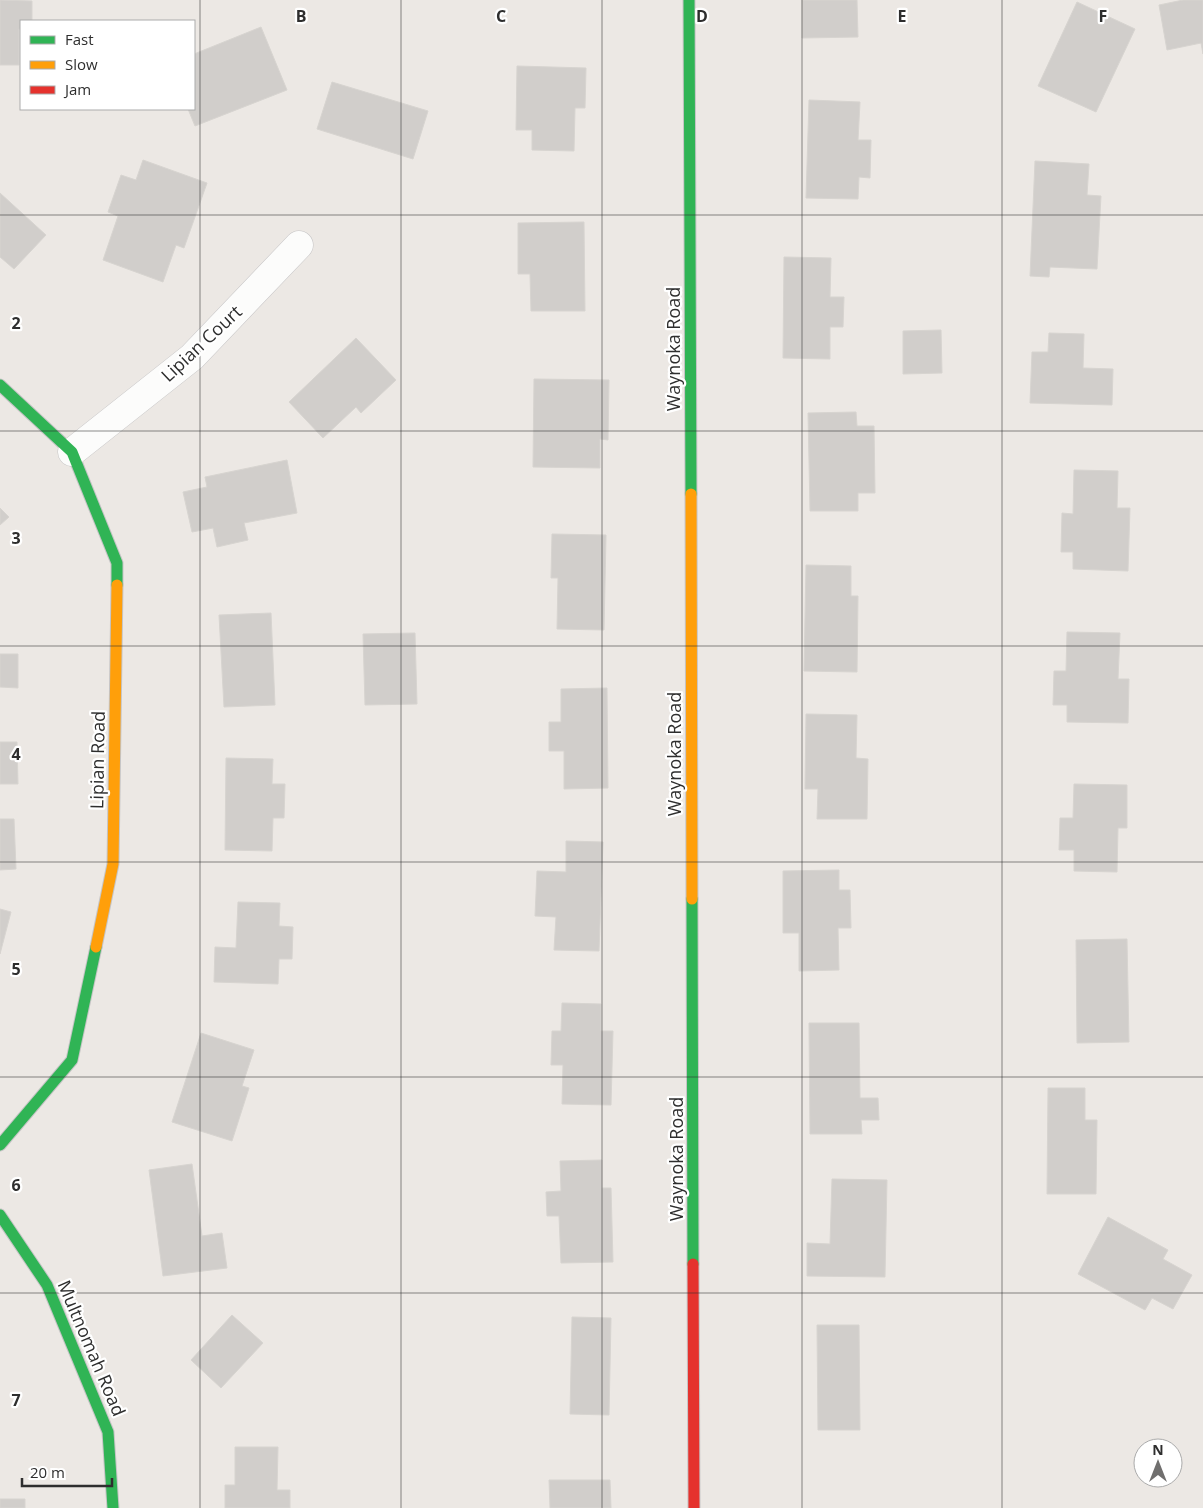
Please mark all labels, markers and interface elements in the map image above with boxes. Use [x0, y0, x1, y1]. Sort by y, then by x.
text: B [296, 5, 306, 27]
text: C [496, 5, 506, 27]
text: D [696, 5, 708, 27]
text: E [898, 5, 907, 27]
text: F [1099, 5, 1107, 27]
legend [20, 20, 195, 110]
text: Fast [65, 29, 94, 49]
text: Slow [65, 54, 98, 74]
text: Jam [63, 79, 91, 99]
street label: Waynoka Road [661, 287, 685, 411]
street label: Lipian Court [155, 299, 247, 387]
text: 2 [11, 312, 21, 334]
text: 3 [11, 527, 21, 549]
street label: Waynoka Road [662, 692, 686, 816]
street label: Lipian Road [84, 711, 110, 809]
text: 4 [11, 743, 21, 765]
text: 5 [11, 958, 21, 980]
street label: Waynoka Road [664, 1097, 688, 1221]
text: 6 [11, 1174, 21, 1196]
street label: Multnomah Road [53, 1276, 131, 1420]
text: 7 [11, 1389, 21, 1411]
north arrow [1133, 1438, 1183, 1488]
text: N [1152, 1440, 1164, 1459]
scale bar [22, 1456, 112, 1488]
text: 20 m [30, 1462, 65, 1482]

